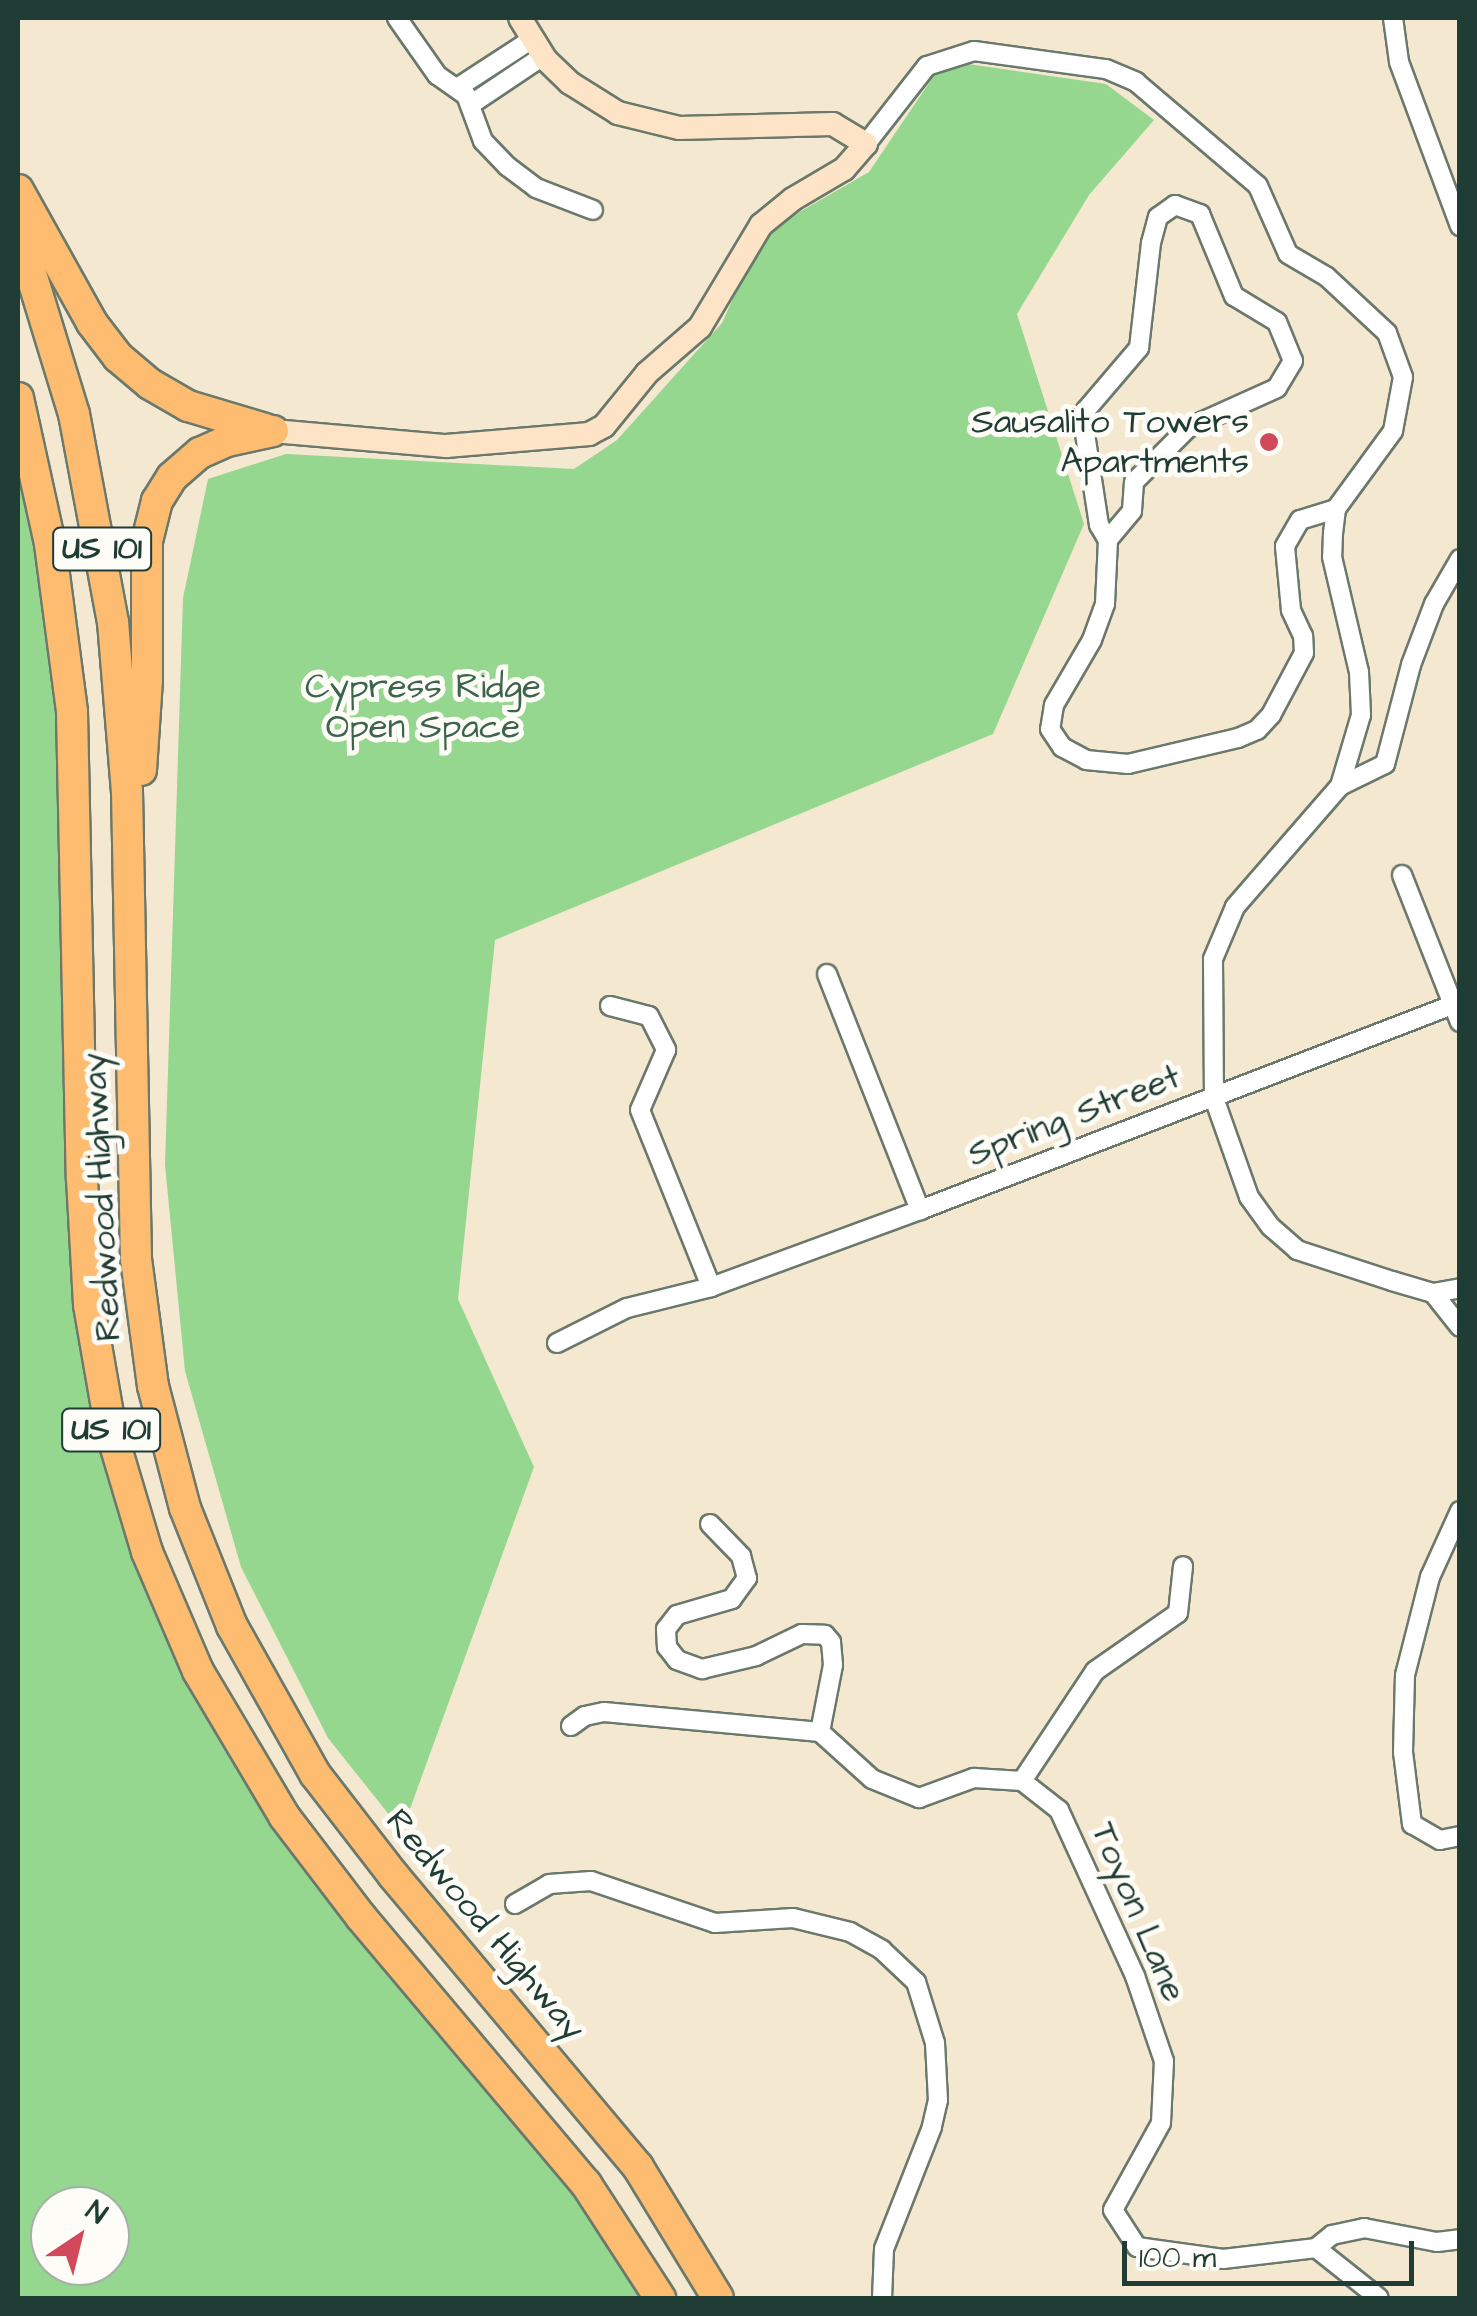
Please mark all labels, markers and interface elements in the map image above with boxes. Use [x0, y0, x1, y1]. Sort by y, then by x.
place label: Sausalito Towers Apartments [971, 401, 1249, 483]
marker: Sausalito Towers Apartments [1258, 431, 1280, 453]
road number: US 101 [52, 522, 152, 576]
park label: Cypress Ridge Open Space [305, 666, 541, 748]
street label: Redwood Highway [73, 1052, 131, 1342]
street label: Spring Street [962, 1056, 1186, 1176]
road number: US 101 [61, 1403, 161, 1457]
street label: Redwood Highway [376, 1801, 594, 2049]
street label: Toyon Lane [1081, 1816, 1195, 2008]
north arrow [30, 2186, 130, 2286]
text: N [78, 2192, 115, 2234]
scale bar [1127, 2221, 1420, 2283]
text: 100 m [1139, 2237, 1216, 2279]

